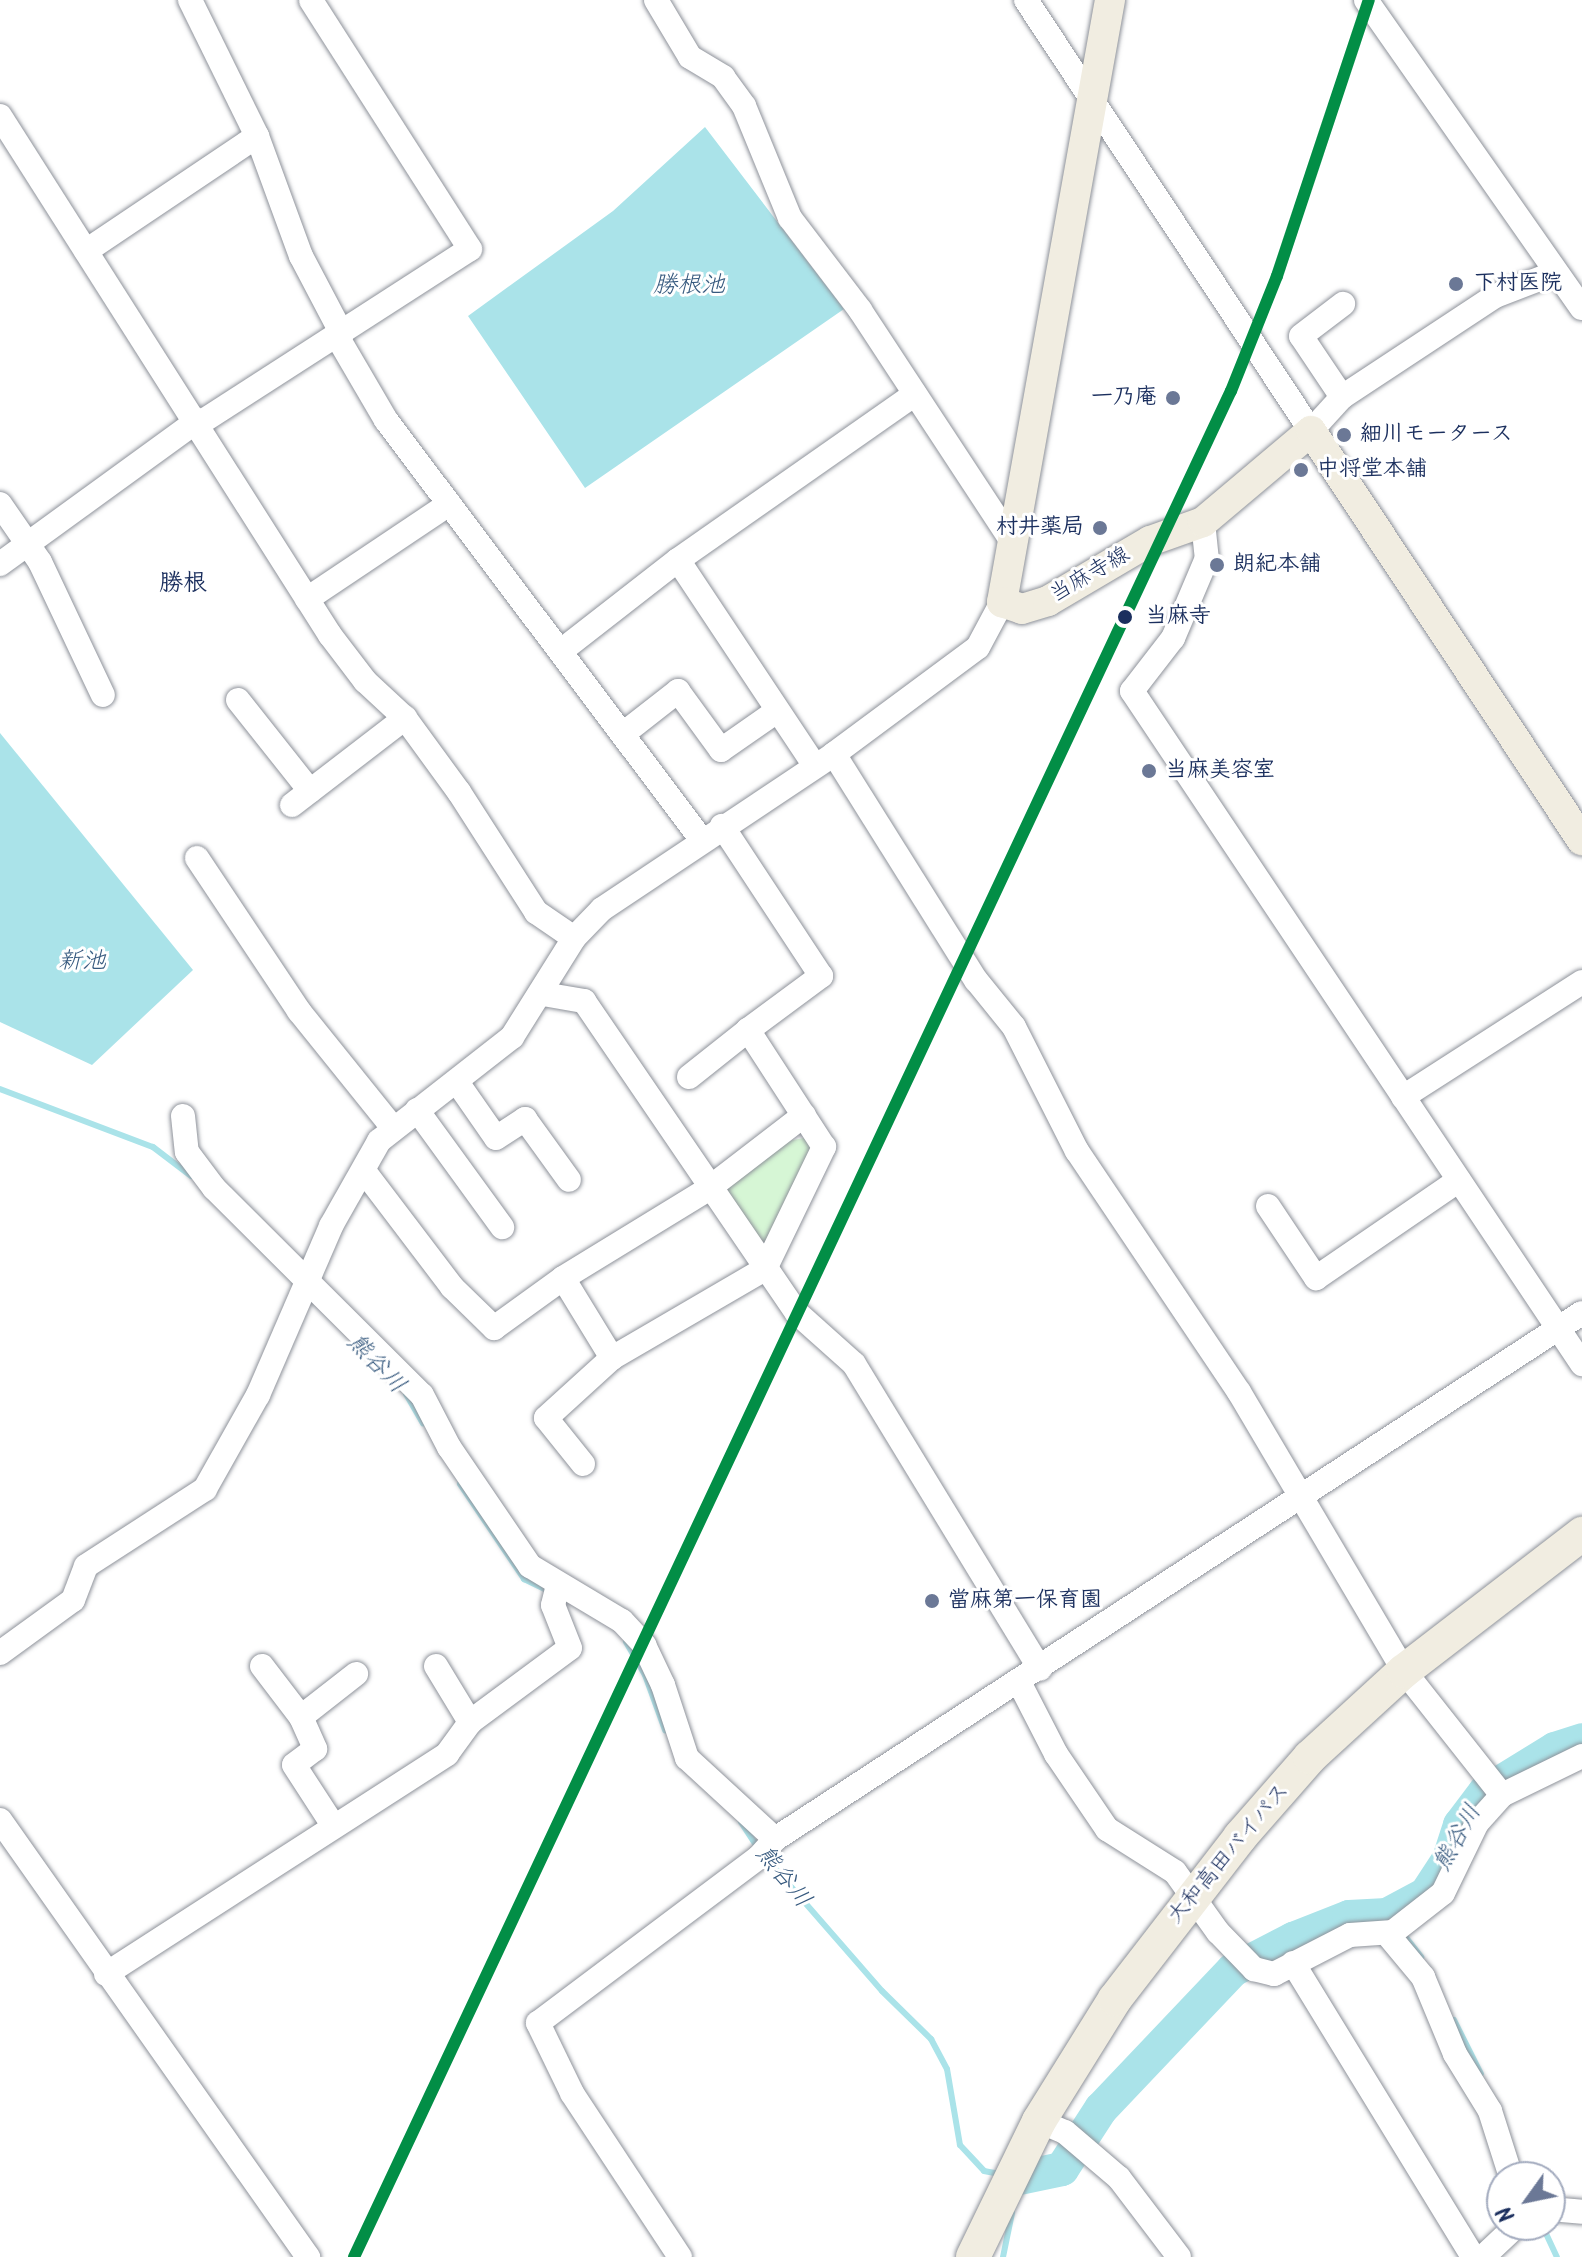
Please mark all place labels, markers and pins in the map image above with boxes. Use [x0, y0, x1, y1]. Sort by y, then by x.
place label: 下村医院 [1474, 271, 1562, 297]
marker: 下村医院 [1445, 273, 1467, 295]
place label: 一乃庵 [1091, 385, 1157, 411]
marker: 一乃庵 [1164, 389, 1182, 407]
place label: 細川モータース [1360, 422, 1514, 448]
marker: 細川モータース [1335, 426, 1353, 444]
place label: 中将堂本舗 [1317, 457, 1427, 483]
marker: 中将堂本舗 [1292, 461, 1310, 479]
place label: 村井薬局 [996, 515, 1084, 541]
marker: 村井薬局 [1091, 519, 1109, 537]
place label: 朗紀本舗 [1233, 552, 1321, 578]
marker: 朗紀本舗 [1208, 556, 1226, 574]
marker: 当麻寺 [1112, 604, 1138, 630]
place label: 当麻寺 [1145, 604, 1211, 630]
place label: 当麻美容室 [1165, 758, 1275, 784]
marker: 当麻美容室 [1140, 762, 1158, 780]
place label: 當麻第一保育園 [948, 1588, 1102, 1614]
marker: 當麻第一保育園 [923, 1592, 941, 1610]

